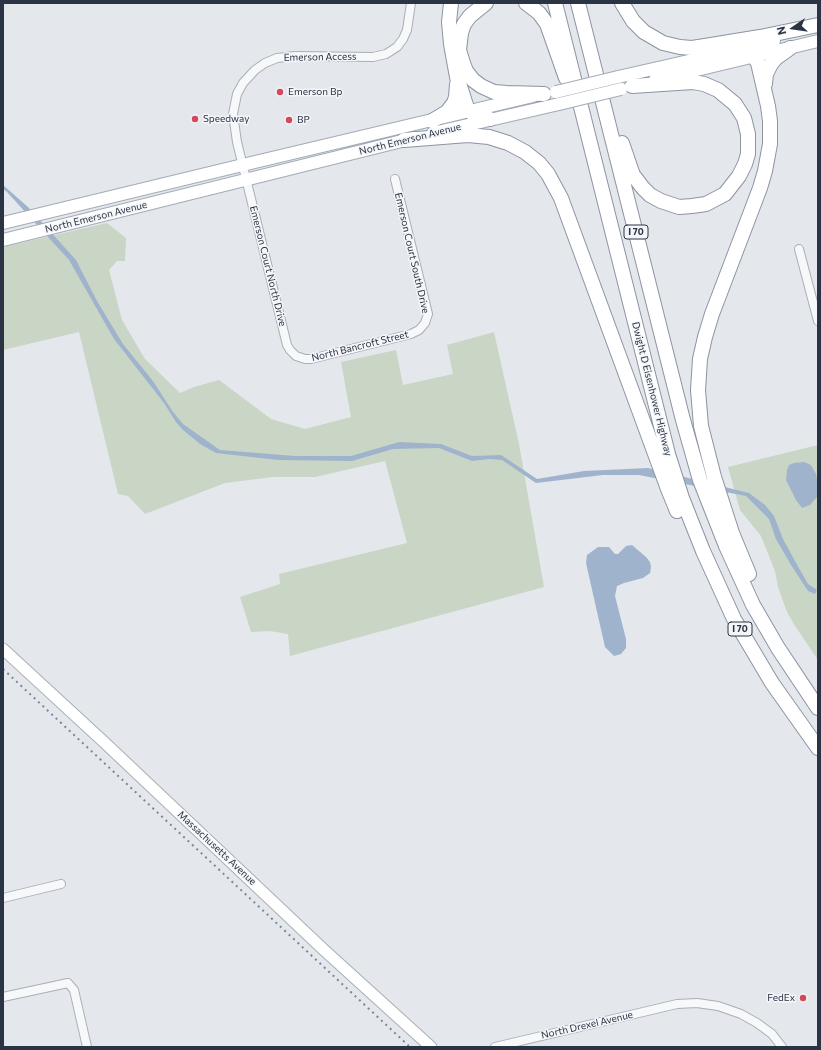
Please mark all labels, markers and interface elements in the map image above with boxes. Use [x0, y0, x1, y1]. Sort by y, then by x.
north arrow [773, 8, 813, 48]
text: N [774, 25, 788, 36]
street label: Emerson Access [283, 50, 357, 64]
place label: Emerson Bp [288, 86, 342, 98]
marker: Emerson Bp [275, 87, 285, 97]
place label: Speedway [203, 113, 249, 125]
marker: Speedway [190, 114, 200, 124]
place label: BP [297, 114, 310, 126]
marker: BP [284, 115, 294, 125]
street label: North Emerson Avenue [358, 121, 462, 157]
street label: Emerson Court South Drive [392, 191, 432, 315]
street label: North Emerson Avenue [44, 199, 148, 235]
street label: Emerson Court North Drive [247, 205, 289, 327]
road number: I 70 [624, 225, 648, 239]
street label: Dwight D Eisenhower Highway [629, 320, 675, 458]
street label: North Bancroft Street [310, 328, 410, 364]
road number: I 70 [728, 622, 752, 636]
street label: Massachusetts Avenue [175, 808, 259, 888]
place label: FedEx [767, 992, 795, 1004]
marker: FedEx [798, 993, 808, 1003]
street label: North Drexel Avenue [540, 1009, 634, 1041]

